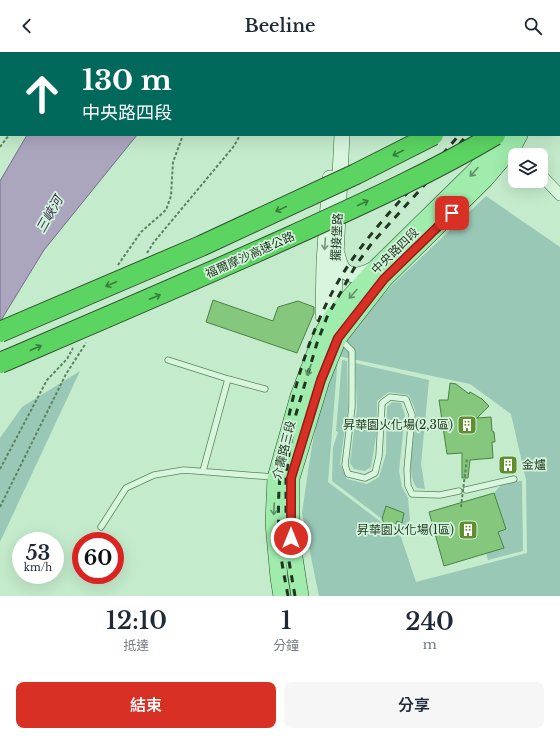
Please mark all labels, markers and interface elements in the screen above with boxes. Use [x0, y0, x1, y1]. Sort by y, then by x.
icon: back [16, 15, 38, 37]
text: Beeline [244, 15, 316, 37]
icon: search [522, 15, 544, 37]
text: 130 m [82, 63, 172, 98]
icon: ahead [16, 68, 68, 120]
text: 中央路四段 [82, 102, 172, 124]
map controls [508, 148, 548, 188]
button: layers [508, 148, 548, 188]
one-way arrow [393, 150, 405, 157]
one-way arrow [470, 167, 479, 177]
water label: 三峽河 [32, 191, 68, 235]
pin [435, 196, 469, 230]
one-way arrow [357, 199, 369, 207]
icon: arrive [441, 202, 463, 224]
one-way arrow [276, 206, 288, 213]
street label: 擺接堡路 [328, 213, 345, 261]
street label: 中央路四段 [368, 224, 421, 277]
street label: 福爾摩沙高速公路 [203, 228, 297, 281]
one-way arrow [322, 237, 329, 250]
one-way arrow [105, 281, 117, 288]
one-way arrow [349, 288, 358, 298]
one-way arrow [149, 292, 161, 300]
one-way arrow [29, 344, 41, 351]
one-way arrow [304, 363, 312, 375]
building icon: 昇華園火化場(2,3區) [456, 414, 478, 436]
place label: 昇華園火化場(2,3區) [343, 417, 453, 432]
street label: 介壽路三段 [269, 419, 298, 481]
building icon: 金爐 [497, 454, 519, 476]
place label: 金爐 [522, 457, 546, 472]
one-way arrow [271, 502, 278, 515]
position arrow [270, 517, 312, 559]
building icon: 昇華園火化場(1區) [457, 519, 479, 541]
place label: 昇華園火化場(1區) [357, 522, 454, 537]
speed limit sign: 60 [72, 532, 124, 584]
text: 53 [26, 541, 50, 565]
text: km/h [24, 561, 52, 574]
text: 12:10 [106, 606, 167, 635]
text: 1 [281, 606, 292, 635]
text: 240 [405, 607, 454, 636]
text: m [423, 636, 437, 653]
text: 抵達 [124, 637, 150, 654]
text: 分鐘 [273, 637, 299, 654]
button: 結束 [16, 682, 276, 728]
button: 分享 [284, 682, 544, 728]

